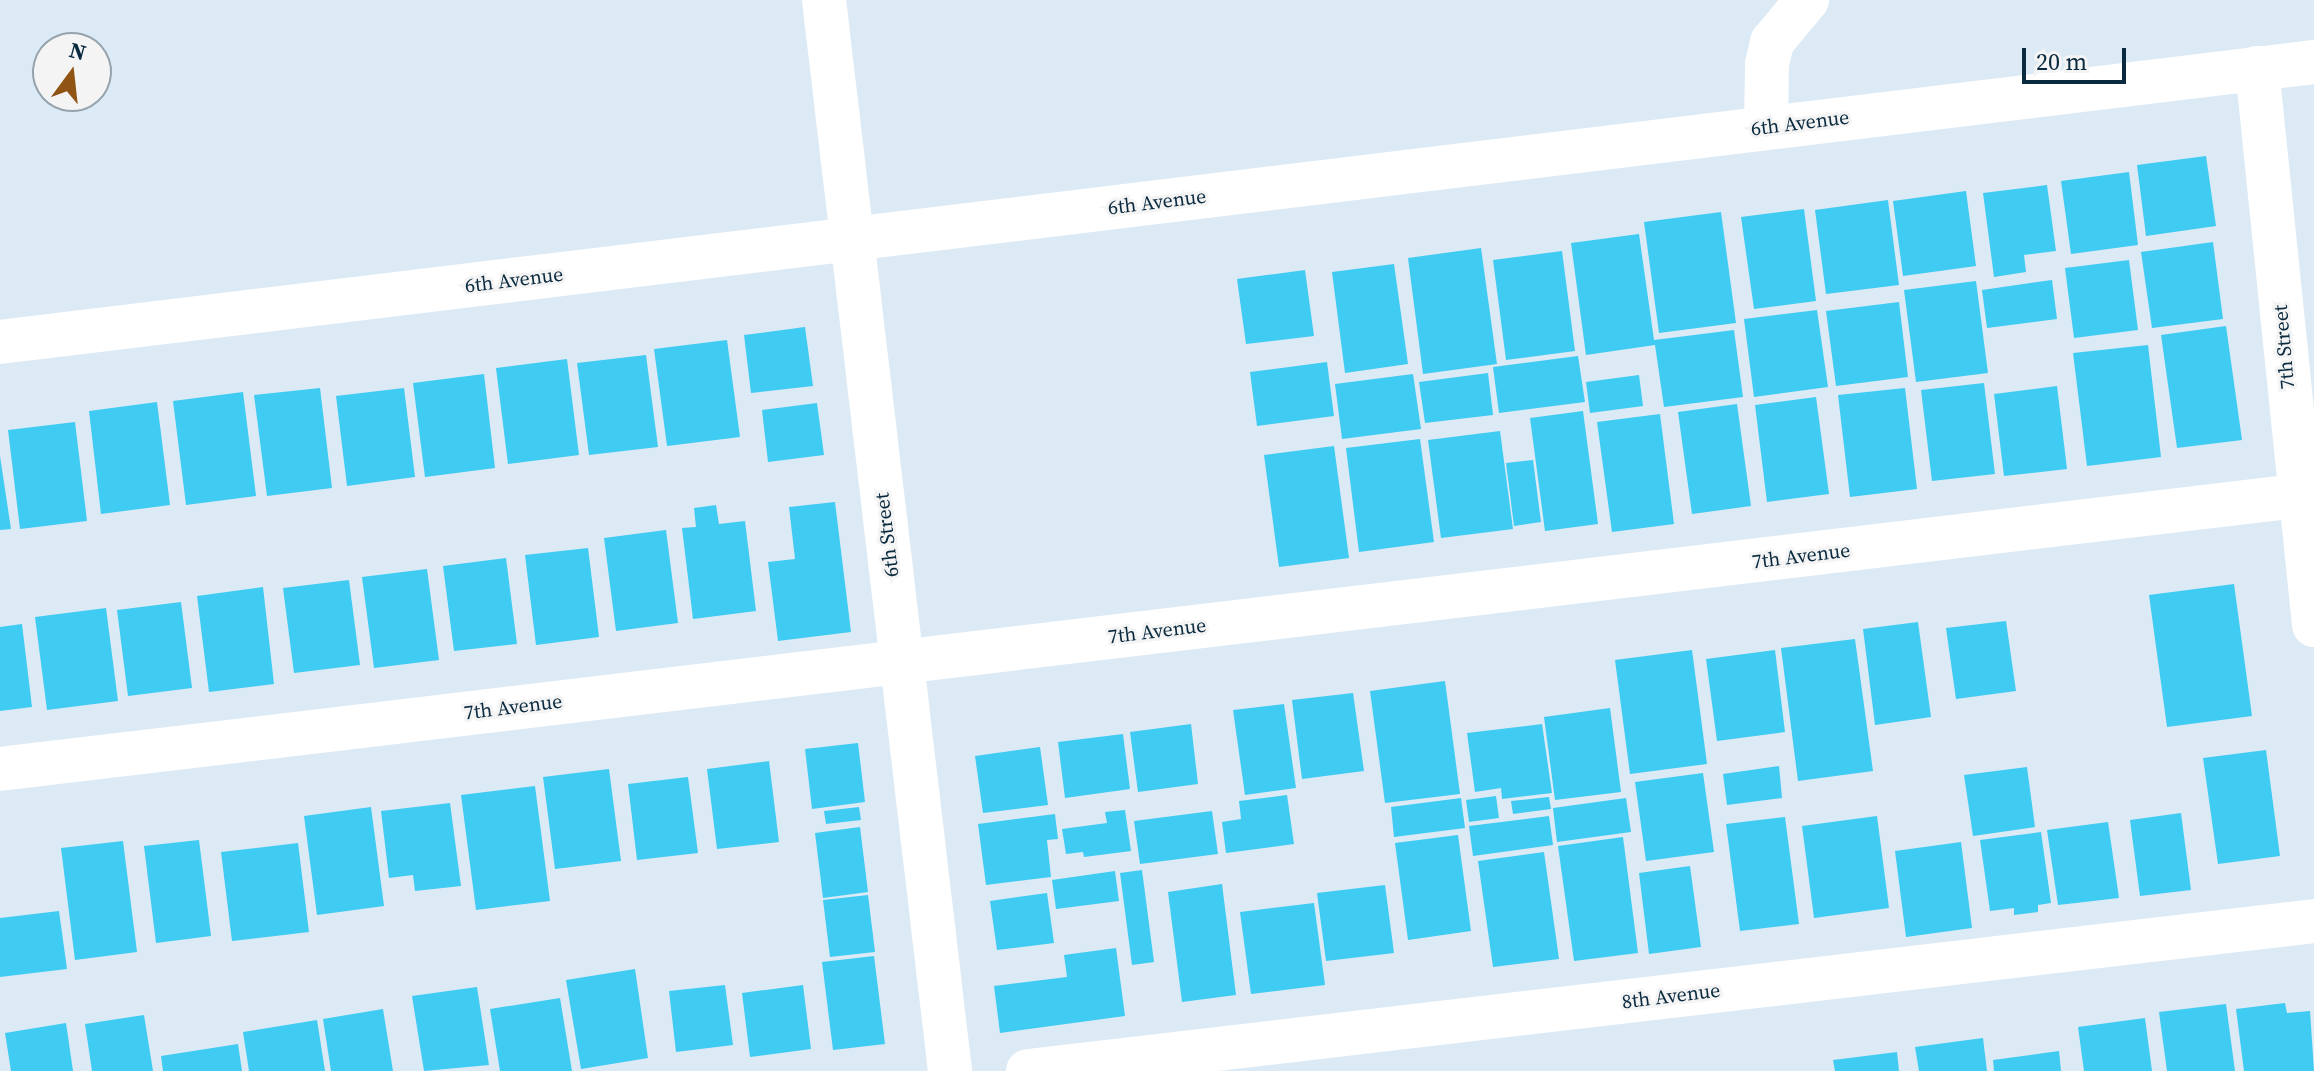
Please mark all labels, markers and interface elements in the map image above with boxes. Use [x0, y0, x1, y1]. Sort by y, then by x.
north arrow [32, 32, 112, 112]
scale bar [2026, 32, 2130, 82]
text: N [66, 34, 89, 67]
text: 20 m [2036, 45, 2087, 78]
street label: 6th Avenue [1749, 105, 1851, 141]
street label: 6th Avenue [1106, 184, 1208, 220]
street label: 6th Avenue [463, 262, 565, 298]
street label: 7th Street [2268, 304, 2300, 390]
street label: 6th Street [870, 491, 904, 579]
street label: 7th Avenue [1750, 538, 1852, 574]
street label: 7th Avenue [1106, 613, 1208, 649]
street label: 7th Avenue [462, 689, 564, 725]
street label: 8th Avenue [1620, 978, 1722, 1014]

